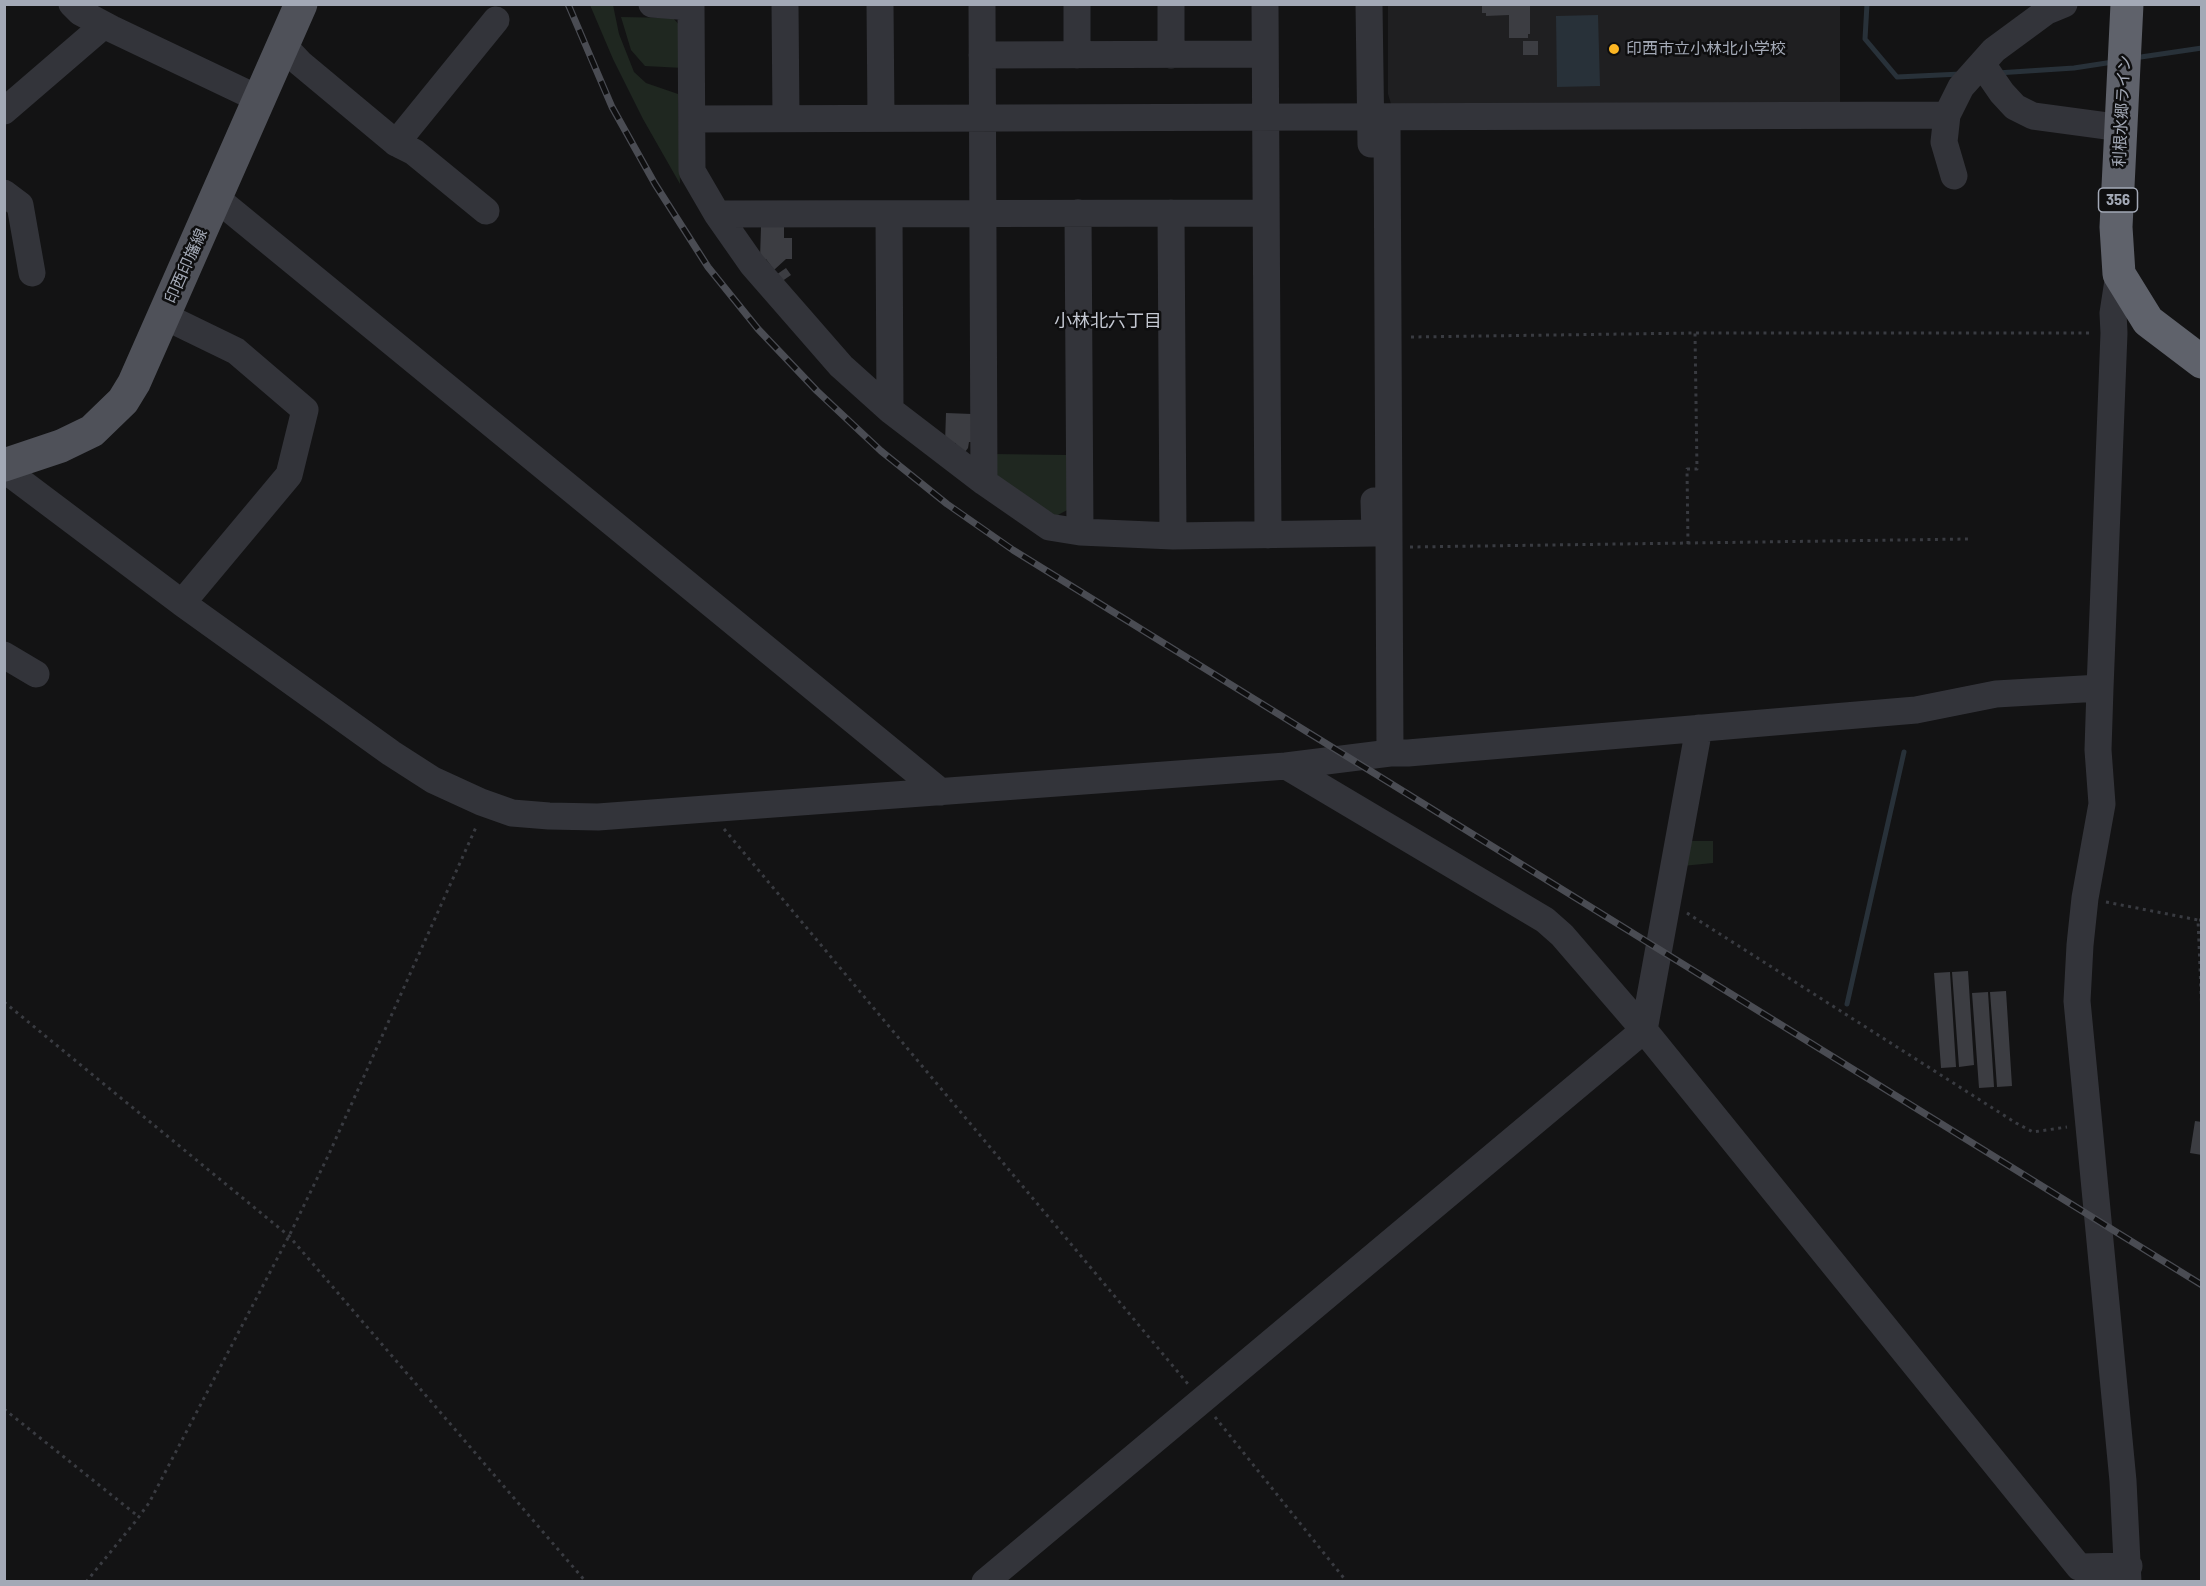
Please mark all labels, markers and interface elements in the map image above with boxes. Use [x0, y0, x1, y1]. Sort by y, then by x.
place label: 印西市立小林北小学校 [1626, 39, 1786, 59]
marker: 印西市立小林北小学校 [1607, 42, 1621, 56]
street label: 利根水郷ライン [2109, 55, 2135, 167]
road number: 356 [2098, 188, 2138, 212]
street label: 印西印旛線 [161, 226, 211, 306]
district label: 小林北六丁目 [1054, 310, 1162, 332]

